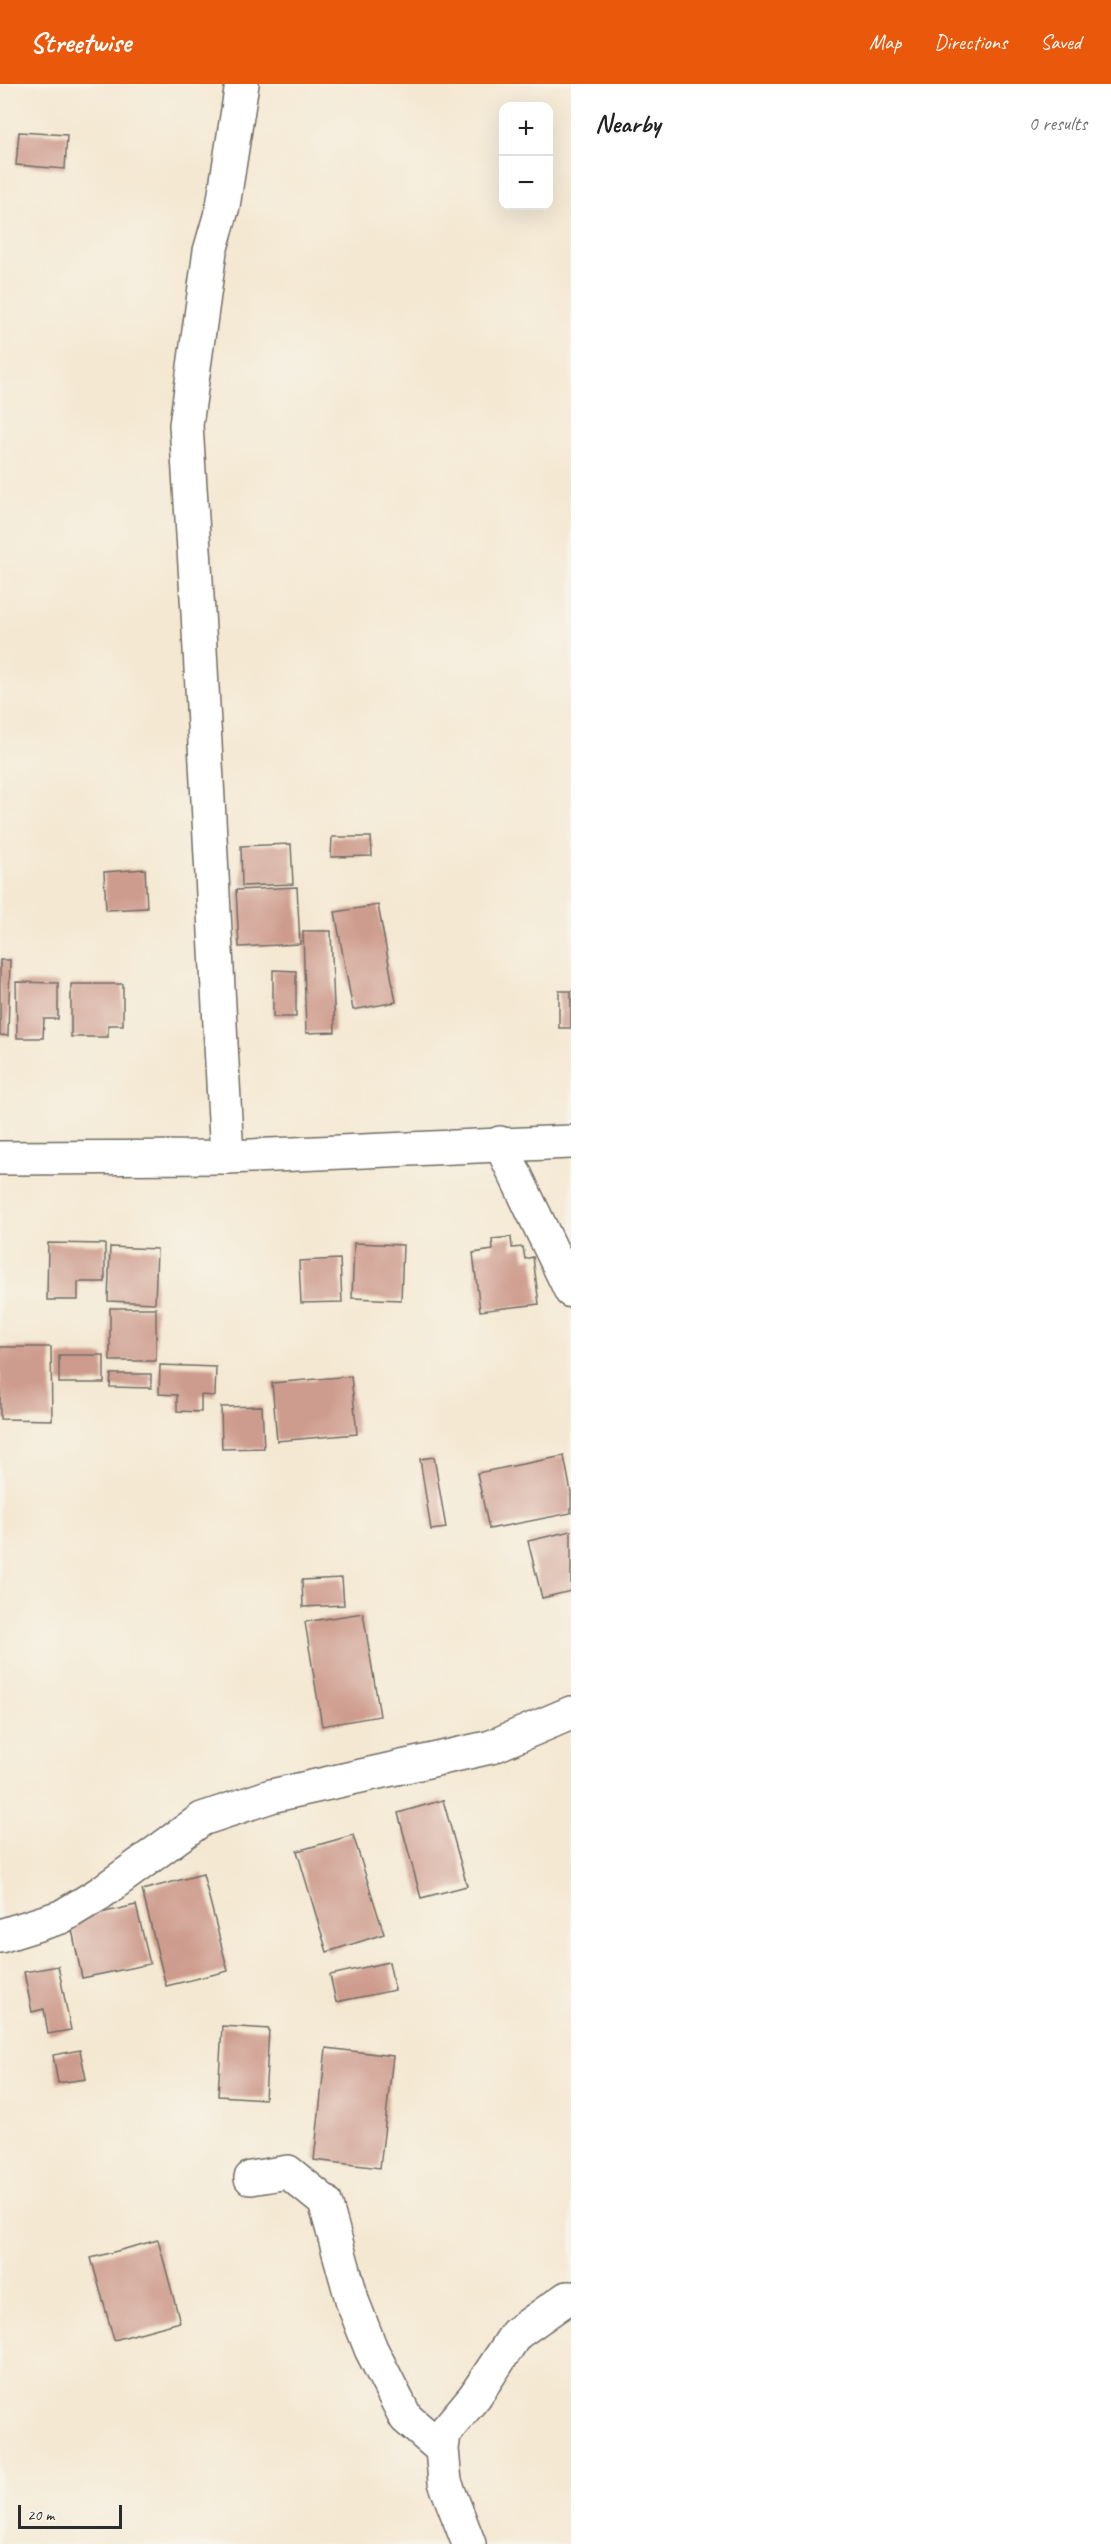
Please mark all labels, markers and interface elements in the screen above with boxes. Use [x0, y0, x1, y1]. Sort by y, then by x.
text: Streetwise [30, 25, 131, 60]
text: Map [869, 29, 901, 55]
text: Directions [934, 29, 1007, 55]
text: Saved [1040, 29, 1081, 55]
map controls [499, 102, 553, 210]
button: + [499, 102, 553, 156]
text: Nearby [595, 107, 660, 140]
text: 0 results [1028, 111, 1087, 136]
button: − [499, 156, 553, 210]
scale bar [18, 2502, 122, 2530]
text: 20 m [27, 2505, 54, 2525]

